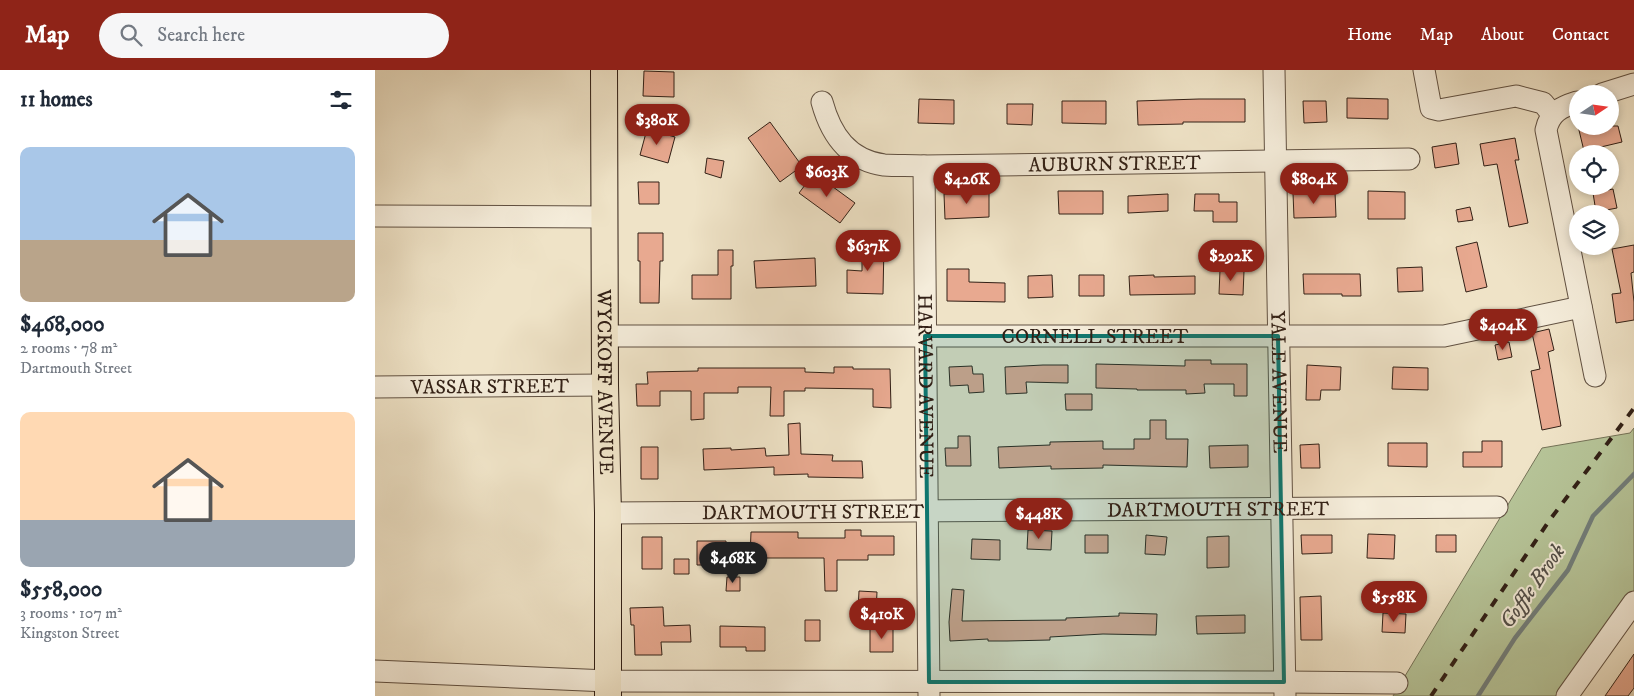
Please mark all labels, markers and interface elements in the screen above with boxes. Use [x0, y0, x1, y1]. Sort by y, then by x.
search box [99, 13, 449, 58]
text: Map [25, 20, 69, 50]
icon: search [117, 21, 145, 49]
text: Search here [157, 24, 245, 47]
text: Home [1347, 24, 1392, 46]
text: Map [1420, 24, 1453, 46]
text: About [1481, 24, 1524, 46]
text: Contact [1552, 24, 1609, 46]
north arrow [1569, 85, 1619, 135]
map controls [1569, 85, 1619, 255]
icon: filters [327, 86, 355, 114]
text: 11 homes [20, 87, 93, 113]
pin: $380K [622, 104, 692, 146]
text: $380K [636, 110, 678, 130]
button: locate [1569, 145, 1619, 195]
street label: AUBURN STREET [1028, 151, 1201, 178]
pin: $603K [792, 156, 862, 198]
text: $603K [806, 162, 848, 182]
pin: $426K [932, 162, 1002, 205]
pin: $804K [1279, 162, 1349, 205]
text: $426K [944, 169, 990, 189]
text: $804K [1291, 169, 1337, 189]
icon: home [143, 180, 233, 270]
button: layers [1569, 205, 1619, 255]
pin: $637K [833, 230, 903, 272]
text: $637K [847, 236, 889, 256]
pin: $292K [1196, 240, 1266, 282]
text: $292K [1209, 246, 1253, 266]
street label: WYCKOFF AVENUE [591, 288, 618, 475]
street label: HARVARD AVENUE [911, 294, 938, 478]
pin: $404K [1468, 308, 1538, 351]
street label: YALE AVENUE [1264, 310, 1292, 454]
text: $468,000 [20, 312, 105, 338]
text: $404K [1480, 315, 1526, 335]
street label: CORNELL STREET [1002, 325, 1188, 350]
text: 2 rooms · 78 m² [20, 338, 117, 358]
text: Dartmouth Street [20, 358, 132, 378]
street label: VASSAR STREET [410, 374, 569, 401]
icon: home [143, 445, 233, 535]
street label: DARTMOUTH STREET [1107, 497, 1329, 524]
pin: $448K [1004, 498, 1074, 540]
street label: DARTMOUTH STREET [702, 500, 924, 526]
text: $448K [1016, 504, 1062, 524]
water label: Goffle Brook [1494, 539, 1571, 634]
pin: $468K [698, 542, 768, 584]
text: $468K [710, 548, 756, 568]
text: $558,000 [20, 577, 102, 603]
pin: $558K [1359, 580, 1429, 623]
text: $558K [1372, 587, 1416, 607]
pin: $410K [847, 598, 917, 640]
text: 3 rooms · 107 m² [20, 603, 122, 623]
text: $410K [860, 604, 904, 624]
text: Kingston Street [20, 623, 119, 643]

